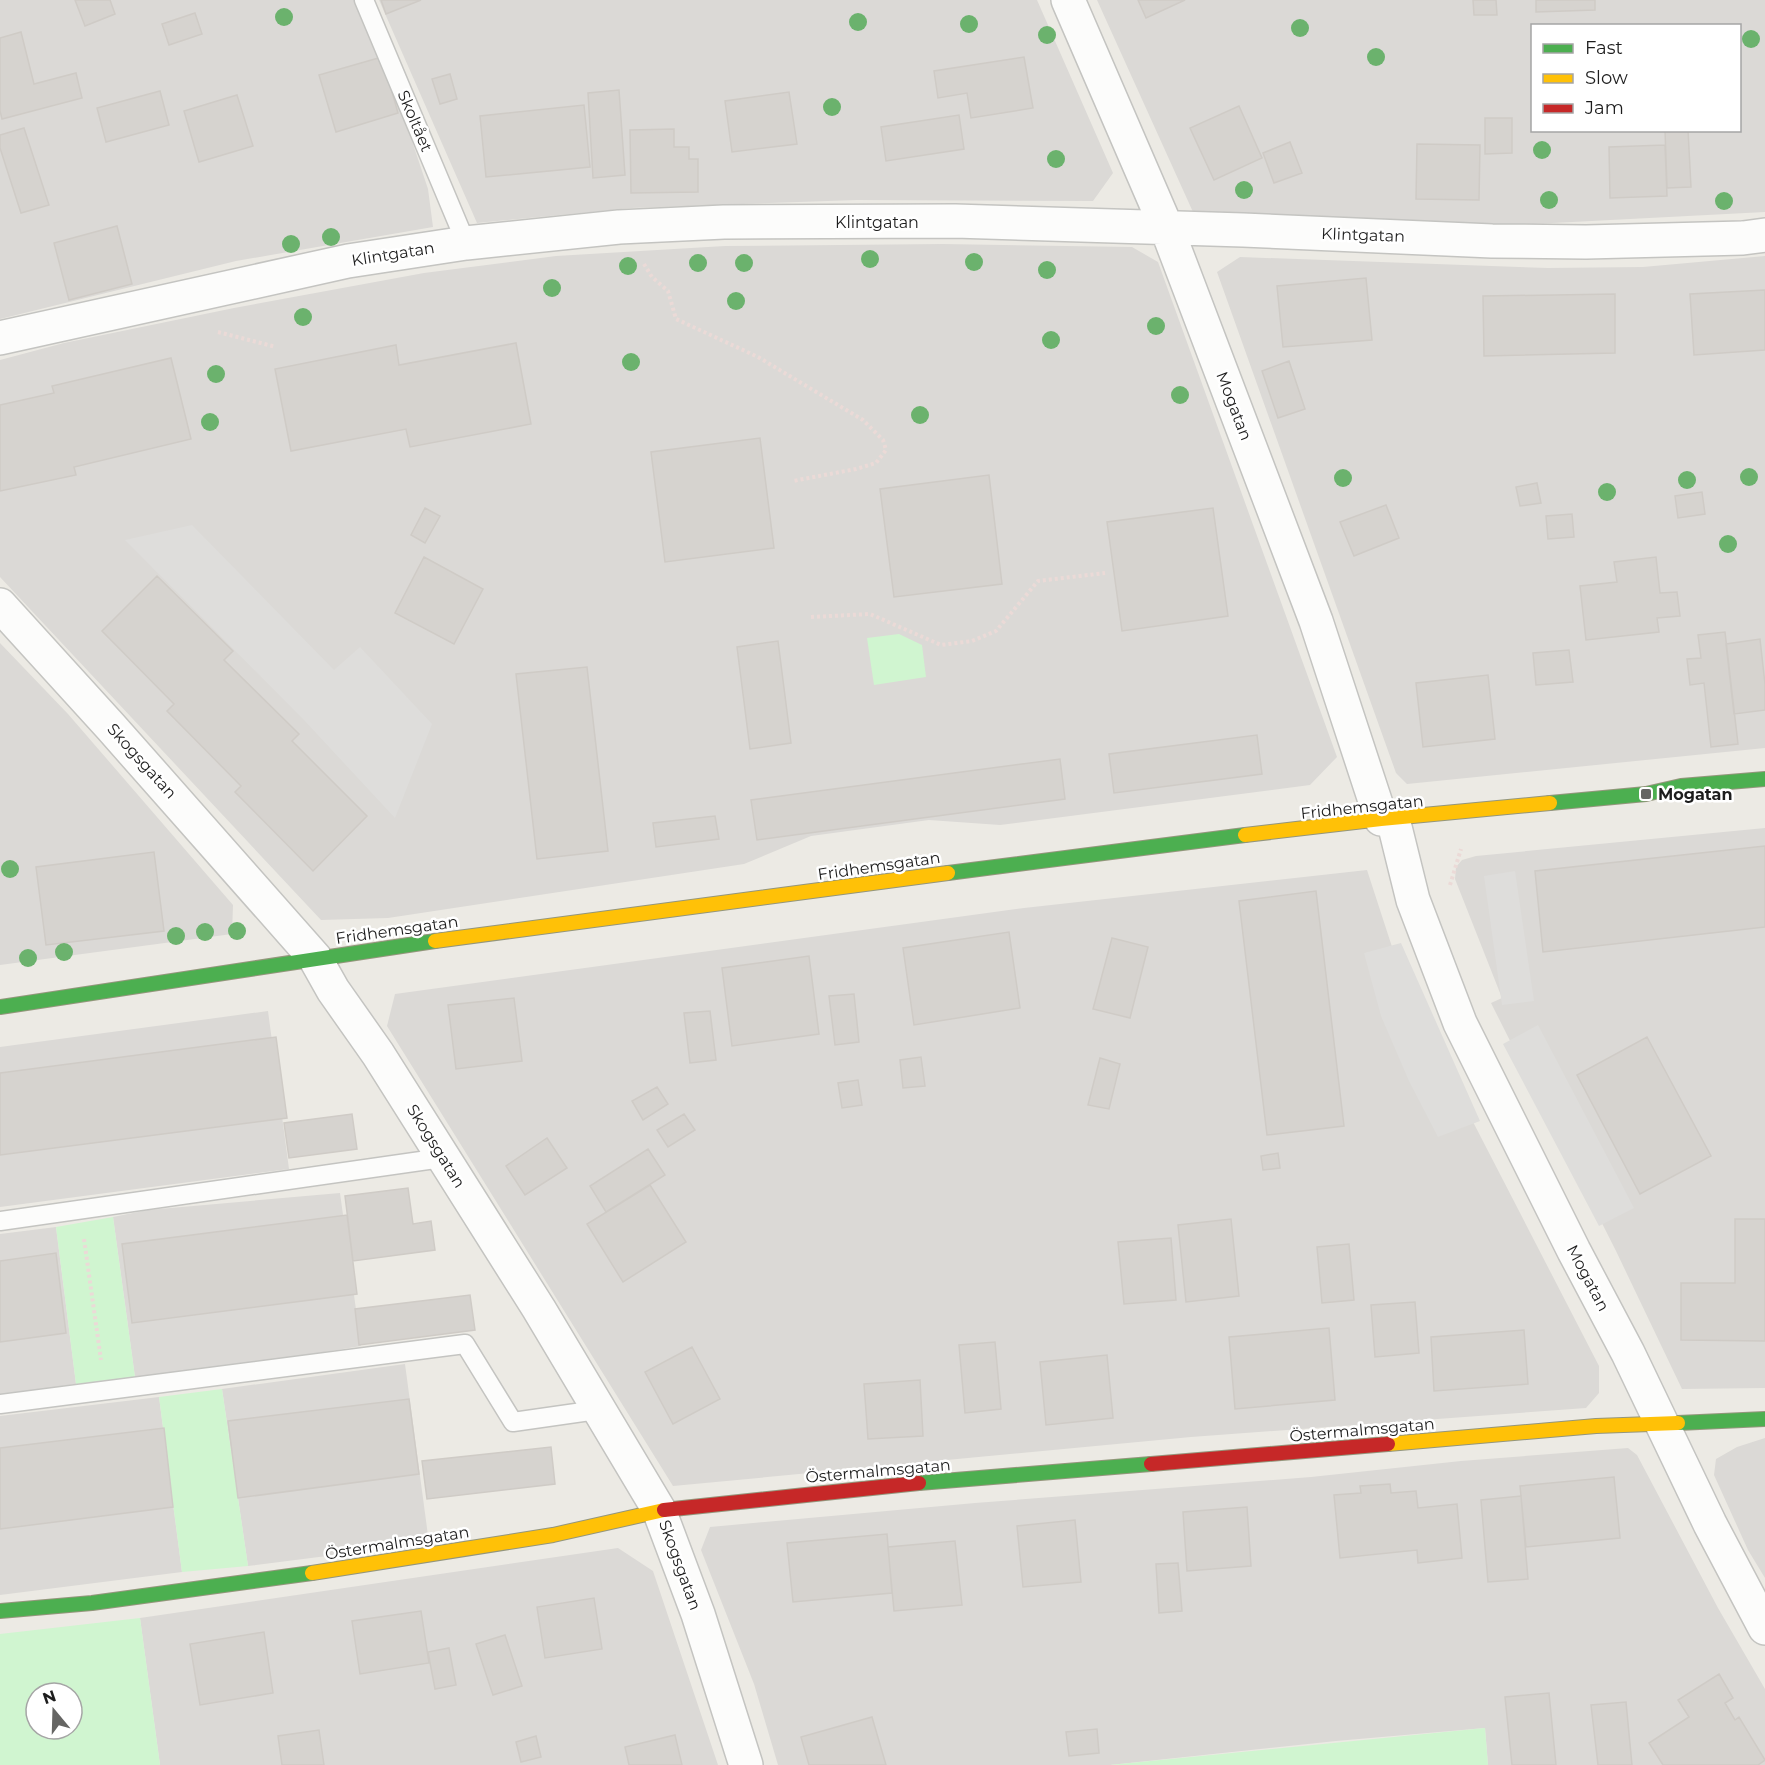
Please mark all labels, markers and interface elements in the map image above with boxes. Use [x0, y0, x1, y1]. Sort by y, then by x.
legend [1531, 24, 1741, 132]
text: Fast [1585, 37, 1623, 59]
text: Slow [1585, 67, 1628, 89]
street label: Skoltået [394, 87, 437, 155]
text: Jam [1584, 97, 1624, 119]
street label: Klintgatan [835, 213, 919, 232]
street label: Klintgatan [1321, 224, 1405, 246]
street label: Klintgatan [350, 238, 436, 270]
street label: Mogatan [1212, 369, 1256, 443]
street label: Skogsgatan [103, 719, 181, 803]
place label: Mogatan [1658, 785, 1732, 804]
marker: Mogatan [1639, 787, 1653, 801]
street label: Fridhemsgatan [1300, 791, 1424, 823]
street label: Fridhemsgatan [817, 848, 941, 884]
street label: Fridhemsgatan [335, 912, 459, 948]
street label: Skogsgatan [403, 1101, 469, 1191]
street label: Mogatan [1563, 1242, 1613, 1314]
street label: Östermalmsgatan [1289, 1413, 1435, 1446]
street label: Östermalmsgatan [805, 1454, 951, 1487]
street label: Skogsgatan [655, 1517, 705, 1613]
street label: Östermalmsgatan [323, 1521, 470, 1564]
north arrow [24, 1681, 84, 1741]
text: N [40, 1686, 58, 1708]

